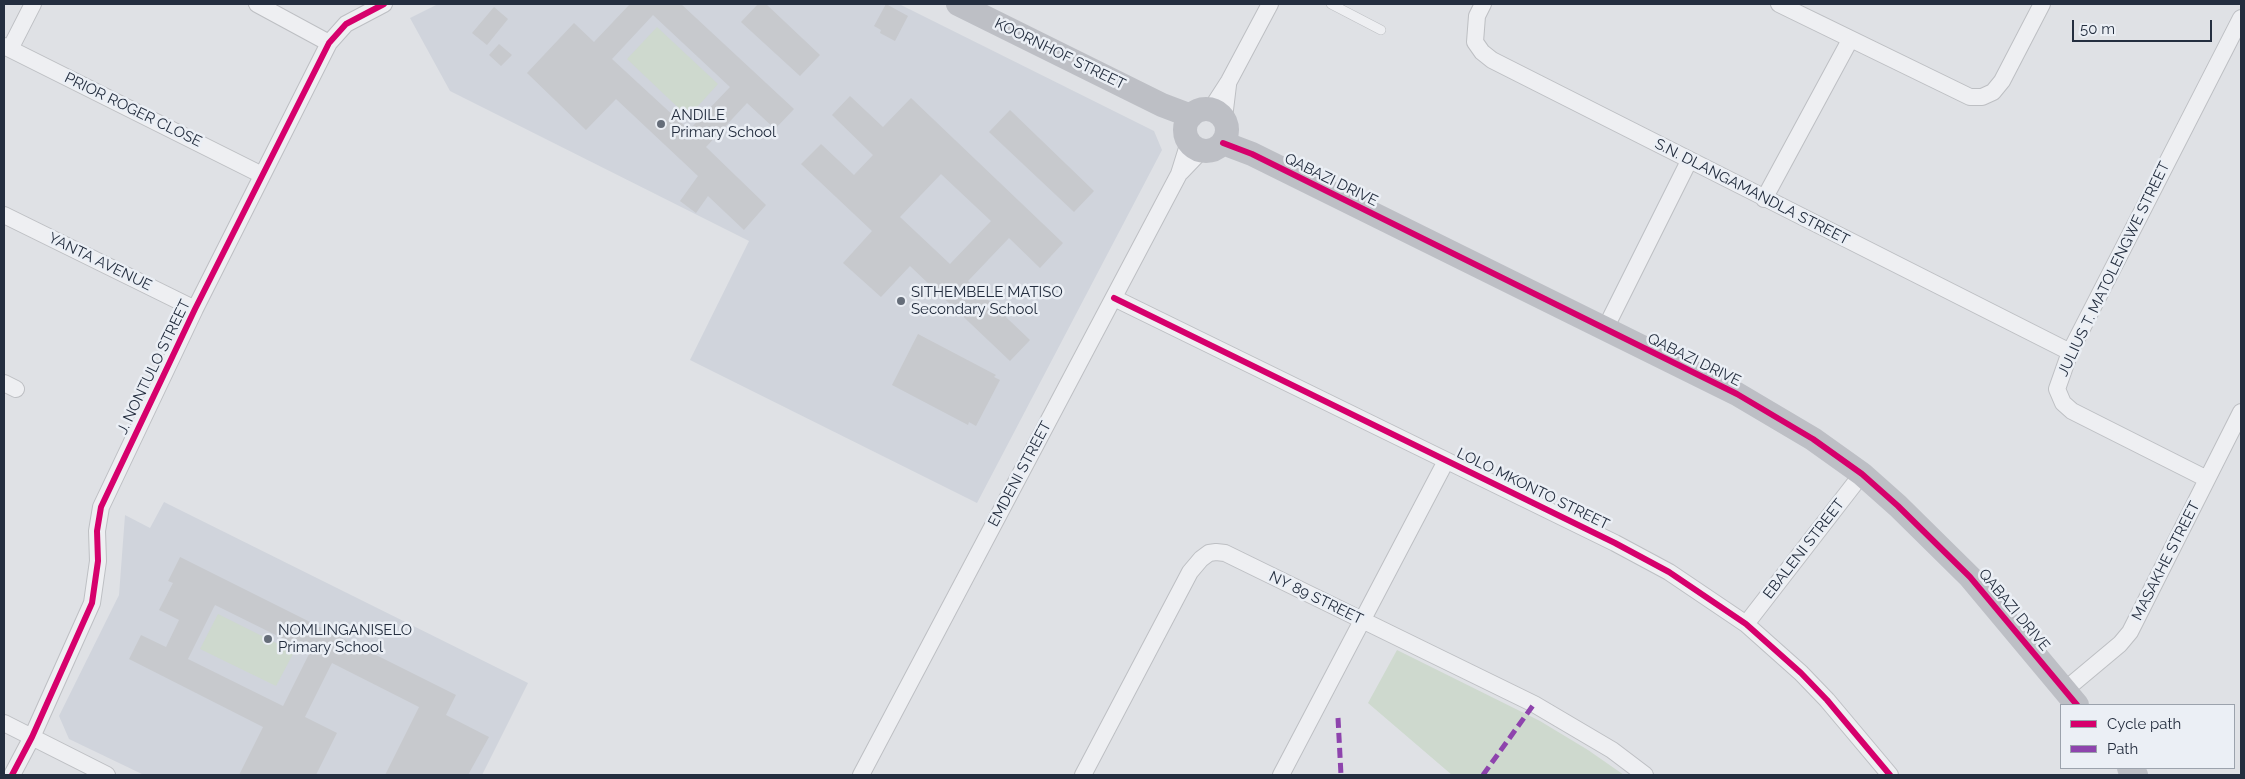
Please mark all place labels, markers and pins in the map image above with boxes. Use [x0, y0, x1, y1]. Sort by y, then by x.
place label: ANDILE Primary School [671, 106, 776, 141]
marker: ANDILE Primary School [655, 118, 667, 130]
place label: SITHEMBELE MATISO Secondary School [911, 283, 1063, 318]
marker: SITHEMBELE MATISO Secondary School [895, 295, 907, 307]
place label: NOMLINGANISELO Primary School [278, 621, 412, 656]
marker: NOMLINGANISELO Primary School [262, 633, 274, 645]

